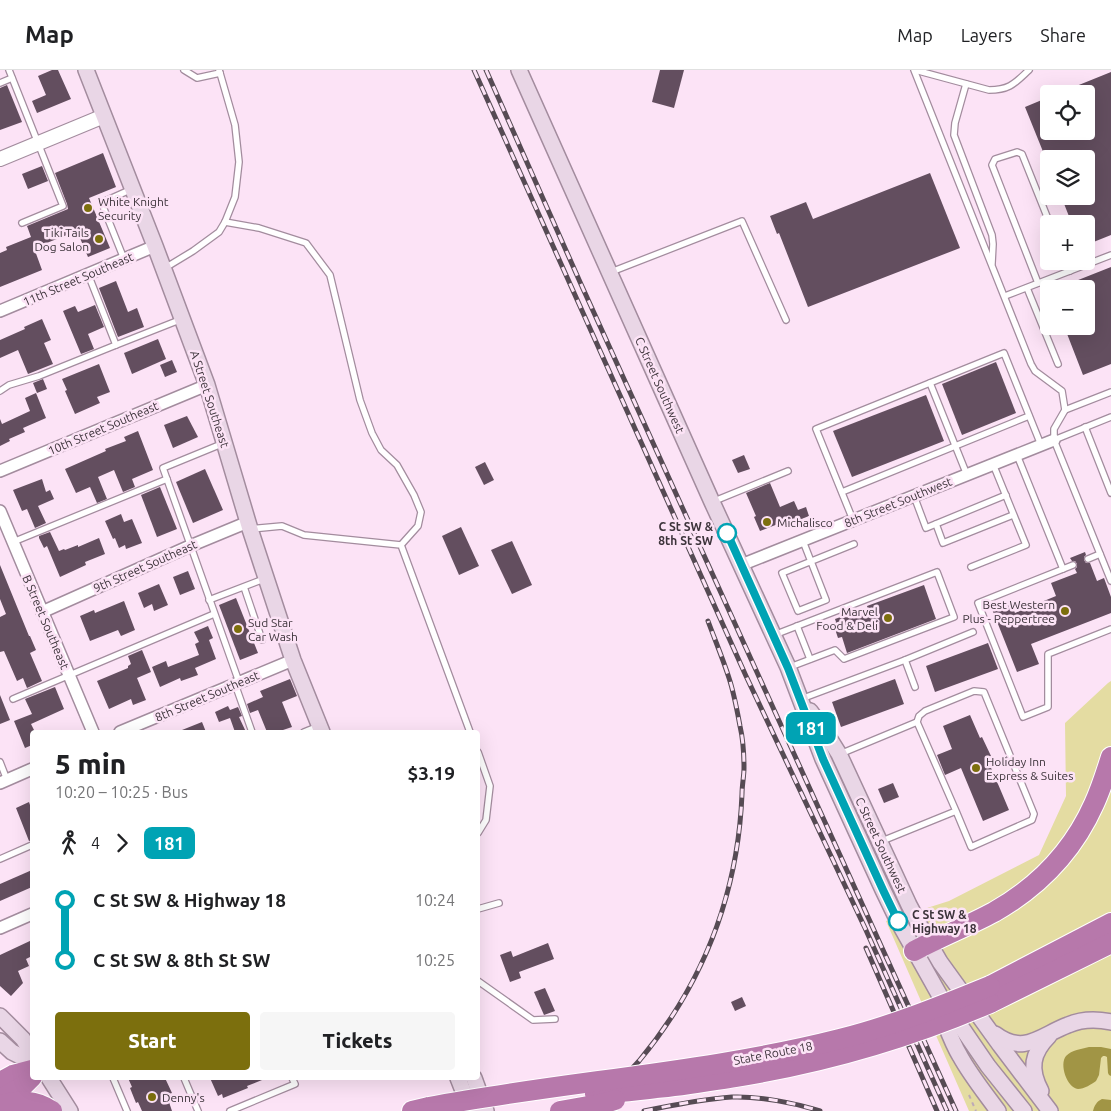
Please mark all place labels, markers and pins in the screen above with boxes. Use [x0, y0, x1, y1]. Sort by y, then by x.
place label: White Knight Security [98, 195, 169, 222]
marker: White Knight Security [82, 202, 94, 214]
place label: Tiki Tails Dog Salon [34, 226, 89, 253]
marker: Tiki Tails Dog Salon [93, 233, 105, 245]
marker: Michalisco [761, 516, 773, 528]
place label: Michalisco [777, 516, 833, 529]
place label: C St SW & 8th St SW [658, 520, 714, 547]
marker: C St SW & 8th St SW [717, 523, 737, 543]
place label: Best Western Plus - Peppertree [962, 598, 1055, 625]
place label: Marvel Food & Deli [816, 605, 878, 632]
marker: Best Western Plus - Peppertree [1059, 605, 1071, 617]
marker: Marvel Food & Deli [882, 612, 894, 624]
place label: Sud Star Car Wash [248, 616, 298, 643]
marker: Sud Star Car Wash [232, 623, 244, 635]
place label: Holiday Inn Express & Suites [986, 755, 1073, 782]
marker: Holiday Inn Express & Suites [970, 762, 982, 774]
place label: C St SW & Highway 18 [912, 908, 977, 935]
marker: C St SW & Highway 18 [888, 911, 908, 931]
marker: Denny's [146, 1091, 158, 1103]
place label: Denny's [162, 1091, 205, 1104]

